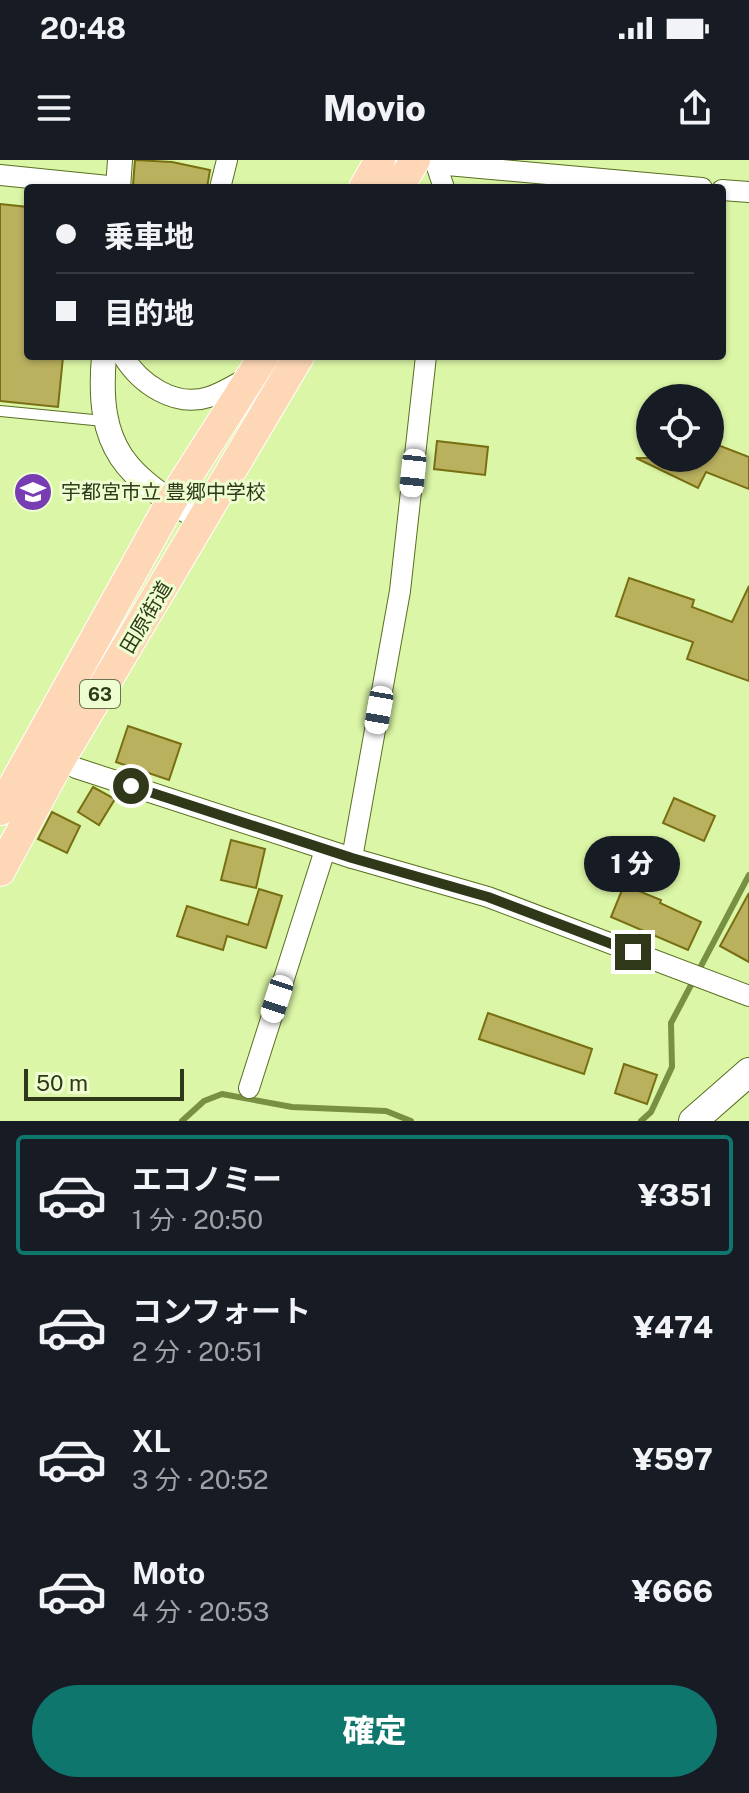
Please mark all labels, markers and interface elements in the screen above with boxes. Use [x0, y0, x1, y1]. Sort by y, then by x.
text: 20:48 [40, 10, 126, 46]
icon: menu [32, 86, 76, 130]
icon: share [673, 86, 717, 130]
text: Movio [323, 87, 426, 129]
text: 乗車地 [104, 218, 194, 254]
text: 目的地 [104, 295, 194, 331]
map controls [636, 384, 724, 472]
button: locate [636, 384, 724, 472]
car [399, 448, 427, 498]
school or university icon: 宇都宮市立 豊郷中学校 [12, 471, 54, 513]
place label: 宇都宮市立 豊郷中学校 [61, 480, 266, 504]
street label: 田原街道 [115, 577, 177, 657]
road number: 63 [80, 680, 120, 708]
car [363, 684, 395, 736]
route start [113, 768, 149, 804]
callout: 1 分 [585, 836, 681, 892]
text: 1 分 [610, 848, 654, 879]
route end [615, 934, 651, 970]
car [258, 972, 296, 1026]
scale bar [24, 1065, 184, 1101]
text: 50 m [36, 1070, 88, 1096]
icon: car [36, 1159, 108, 1231]
text: エコノミー [132, 1161, 282, 1197]
text: ¥351 [638, 1177, 713, 1213]
text: 1 分 · 20:50 [132, 1204, 263, 1235]
icon: car [36, 1291, 108, 1363]
text: コンフォート [132, 1293, 311, 1329]
text: ¥474 [633, 1309, 713, 1345]
text: 2 分 · 20:51 [132, 1336, 263, 1367]
icon: car [36, 1423, 108, 1495]
text: XL [132, 1423, 171, 1459]
text: ¥597 [633, 1441, 713, 1477]
text: 3 分 · 20:52 [132, 1464, 269, 1495]
icon: car [36, 1555, 108, 1627]
text: Moto [132, 1555, 205, 1591]
text: ¥666 [632, 1573, 713, 1609]
text: 4 分 · 20:53 [132, 1596, 269, 1627]
button: 確定 [32, 1685, 717, 1777]

